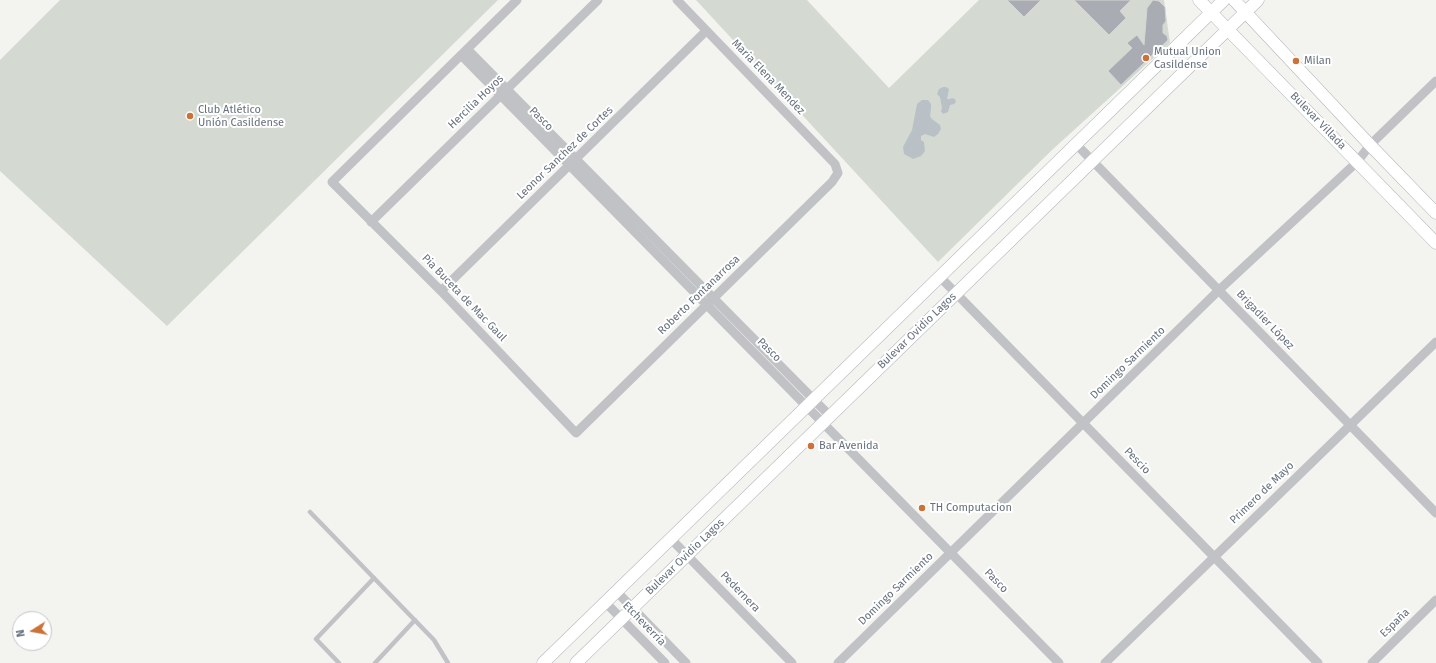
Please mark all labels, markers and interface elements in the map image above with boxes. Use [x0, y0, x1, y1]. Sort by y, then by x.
street label: Maria Elena Mendez [729, 37, 807, 117]
place label: Mutual Union Casildense [1154, 45, 1221, 71]
marker: Mutual Union Casildense [1141, 53, 1151, 63]
place label: Milan [1304, 54, 1331, 68]
marker: Milan [1291, 56, 1301, 66]
street label: Hercilia Hoyos [446, 72, 506, 132]
street label: Bulevar Villada [1287, 90, 1349, 152]
place label: Club Atlético Unión Casildense [198, 103, 284, 129]
street label: Leonor Sanchez de Cortes [514, 104, 616, 202]
street label: Pasco [526, 104, 556, 134]
marker: Club Atlético Unión Casildense [185, 111, 195, 121]
street label: Pia Buceta de Mac Gaul [419, 252, 509, 344]
street label: Roberto Fontanarrosa [655, 253, 743, 337]
street label: Brigadier López [1233, 288, 1297, 352]
street label: Bulevar Ovidio Lagos [875, 290, 959, 372]
street label: Domingo Sarmiento [1088, 324, 1168, 402]
street label: Pasco [754, 335, 784, 365]
place label: Bar Avenida [819, 439, 879, 453]
marker: Bar Avenida [806, 441, 816, 451]
street label: Pescio [1121, 445, 1153, 477]
street label: Primero de Mayo [1227, 459, 1297, 527]
place label: TH Computacion [930, 501, 1012, 515]
marker: TH Computacion [917, 503, 927, 513]
street label: Bulevar Ovidio Lagos [643, 516, 727, 598]
street label: Domingo Sarmiento [856, 550, 936, 628]
street label: Pasco [981, 566, 1011, 596]
street label: Pedernera [717, 569, 763, 615]
street label: Etcheverría [620, 599, 668, 649]
street label: España [1378, 606, 1412, 640]
north arrow [12, 611, 52, 651]
text: N [14, 628, 28, 638]

